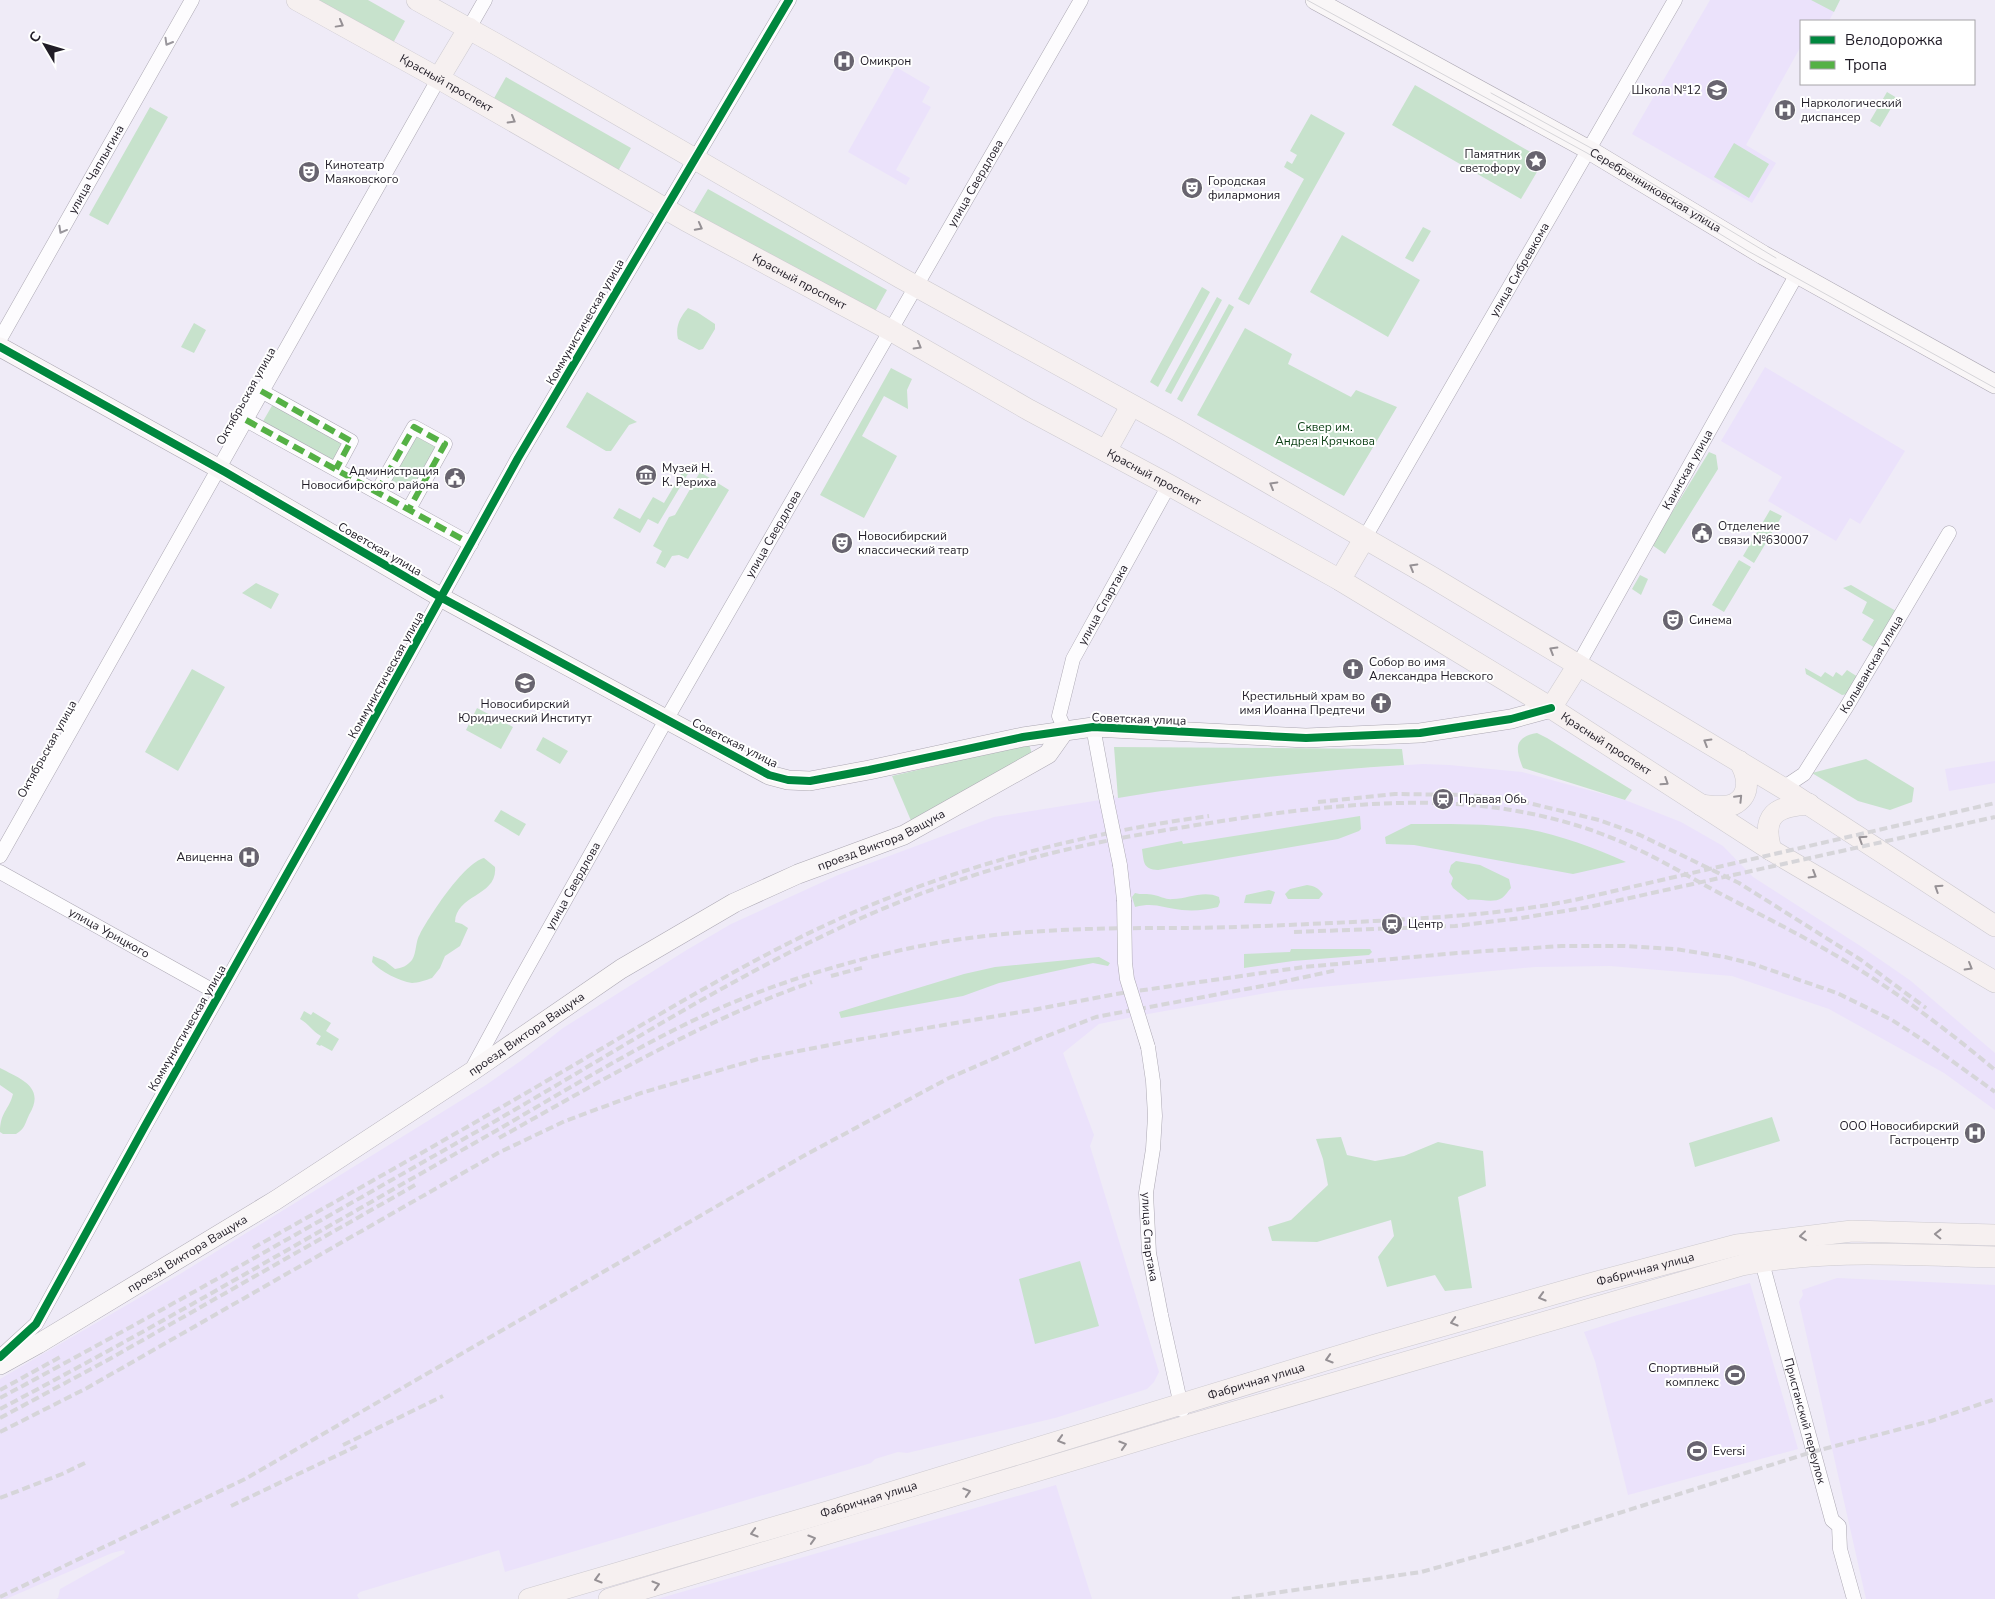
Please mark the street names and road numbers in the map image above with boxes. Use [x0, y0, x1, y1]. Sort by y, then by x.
street label: Красный проспект [397, 51, 497, 116]
street label: улица Чаплыгина [65, 122, 128, 217]
street label: улица Свердлова [944, 136, 1007, 230]
street label: Серебренниковская улица [1587, 144, 1724, 236]
street label: улица Сибревкома [1486, 220, 1553, 320]
street label: Красный проспект [750, 250, 850, 314]
street label: Коммунистическая улица [542, 256, 628, 388]
street label: Октябрьская улица [213, 344, 279, 448]
street label: Каинская улица [1659, 426, 1716, 513]
street label: Красный проспект [1104, 445, 1204, 510]
street label: улица Свердлова [742, 487, 805, 581]
street label: Советская улица [335, 518, 425, 580]
street label: улица Спартака [1074, 561, 1132, 648]
street label: Коммунистическая улица [344, 609, 428, 741]
street label: Колыванская улица [1836, 612, 1907, 717]
street label: Октябрьская улица [14, 697, 80, 801]
street label: Советская улица [1091, 709, 1187, 729]
street label: Красный проспект [1558, 709, 1655, 779]
street label: Советская улица [689, 714, 781, 772]
street label: проезд Виктора Ващука [815, 806, 948, 874]
street label: улица Свердлова [542, 839, 604, 933]
street label: улица Урицкого [66, 904, 153, 962]
street label: Коммунистическая улица [144, 962, 230, 1094]
street label: проезд Виктора Ващука [465, 988, 588, 1080]
street label: улица Спартака [1138, 1192, 1162, 1283]
street label: проезд Виктора Ващука [124, 1211, 250, 1296]
street label: Фабричная улица [1594, 1249, 1696, 1290]
street label: Пристанский переулок [1780, 1356, 1830, 1486]
street label: Фабричная улица [1206, 1359, 1307, 1404]
street label: Фабричная улица [818, 1477, 919, 1522]

